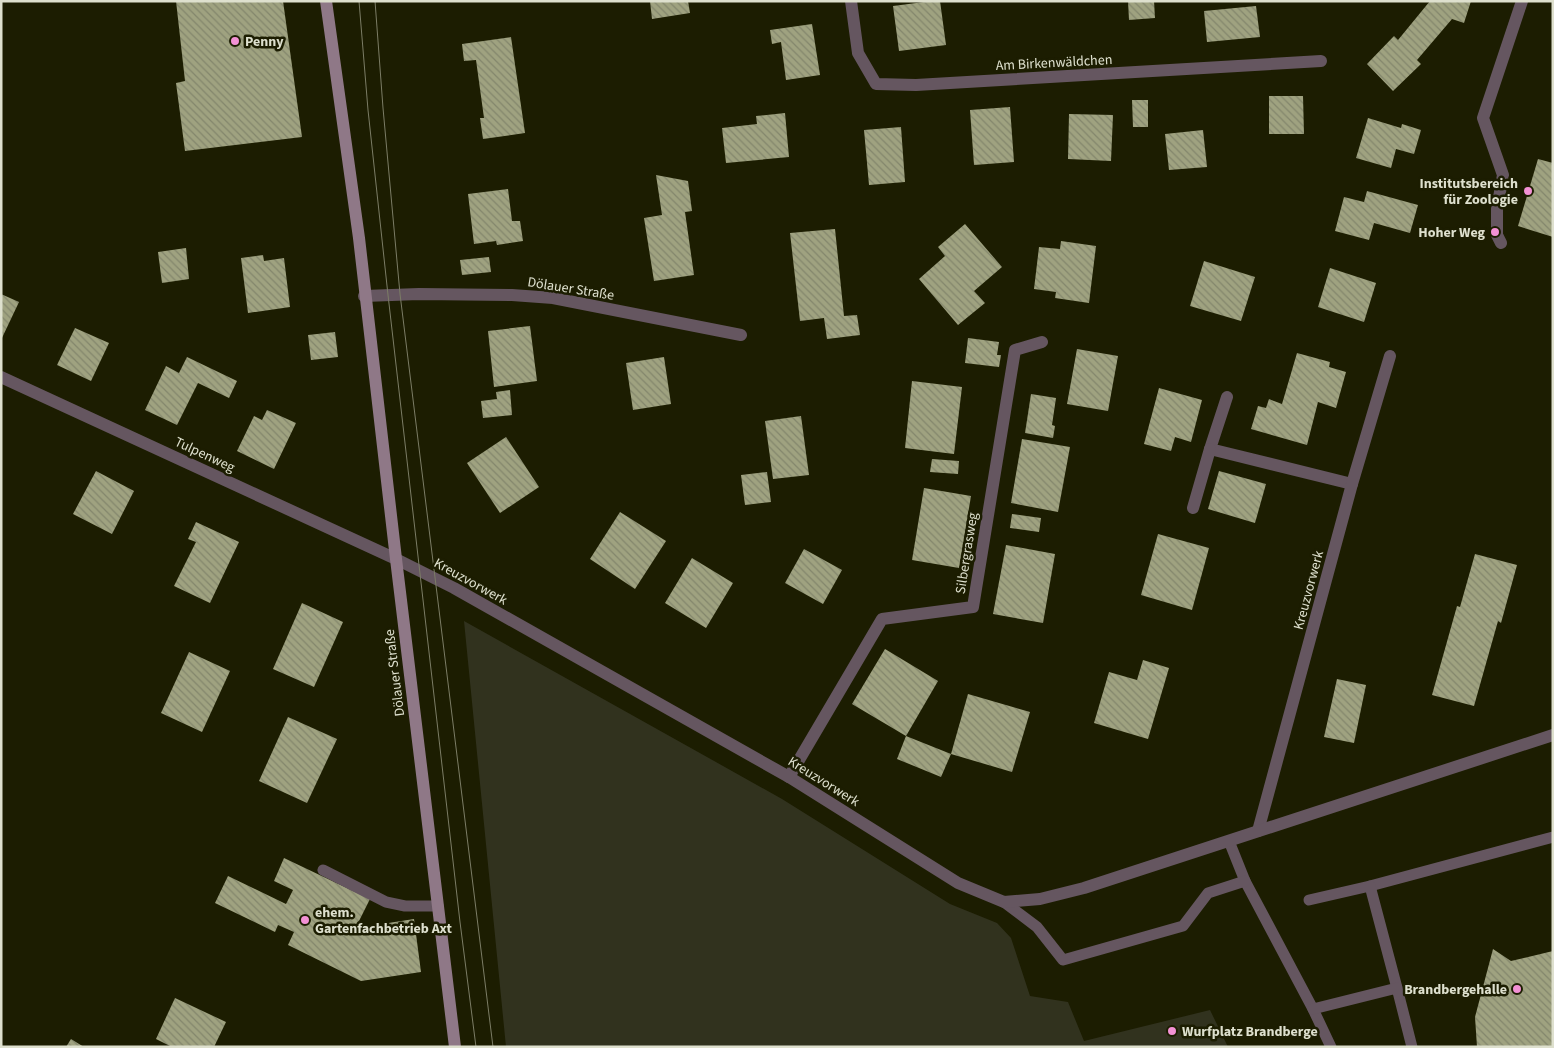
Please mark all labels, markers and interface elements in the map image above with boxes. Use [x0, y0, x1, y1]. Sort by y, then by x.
place label: Penny [245, 32, 284, 52]
marker: Penny [229, 35, 241, 47]
street label: Am Birkenwäldchen [995, 50, 1113, 76]
place label: Institutsbereich für Zoologie [1420, 174, 1518, 210]
marker: Institutsbereich für Zoologie [1522, 185, 1534, 197]
place label: Hoher Weg [1418, 223, 1486, 243]
marker: Hoher Weg [1489, 226, 1501, 238]
street label: Dölauer Straße [526, 272, 616, 306]
street label: Tulpenweg [171, 432, 238, 478]
street label: Silbergrasweg [951, 511, 983, 595]
street label: Kreuzvorwerk [1289, 548, 1329, 632]
street label: Kreuzvorwerk [430, 553, 511, 610]
street label: Dölauer Straße [380, 628, 410, 718]
street label: Kreuzvorwerk [784, 752, 863, 812]
place label: ehem. Gartenfachbetrieb Axt [315, 903, 452, 939]
marker: ehem. Gartenfachbetrieb Axt [299, 914, 311, 926]
place label: Brandbergehalle [1404, 980, 1507, 1000]
marker: Brandbergehalle [1511, 983, 1523, 995]
place label: Wurfplatz Brandberge [1182, 1022, 1318, 1042]
marker: Wurfplatz Brandberge [1166, 1025, 1178, 1037]

